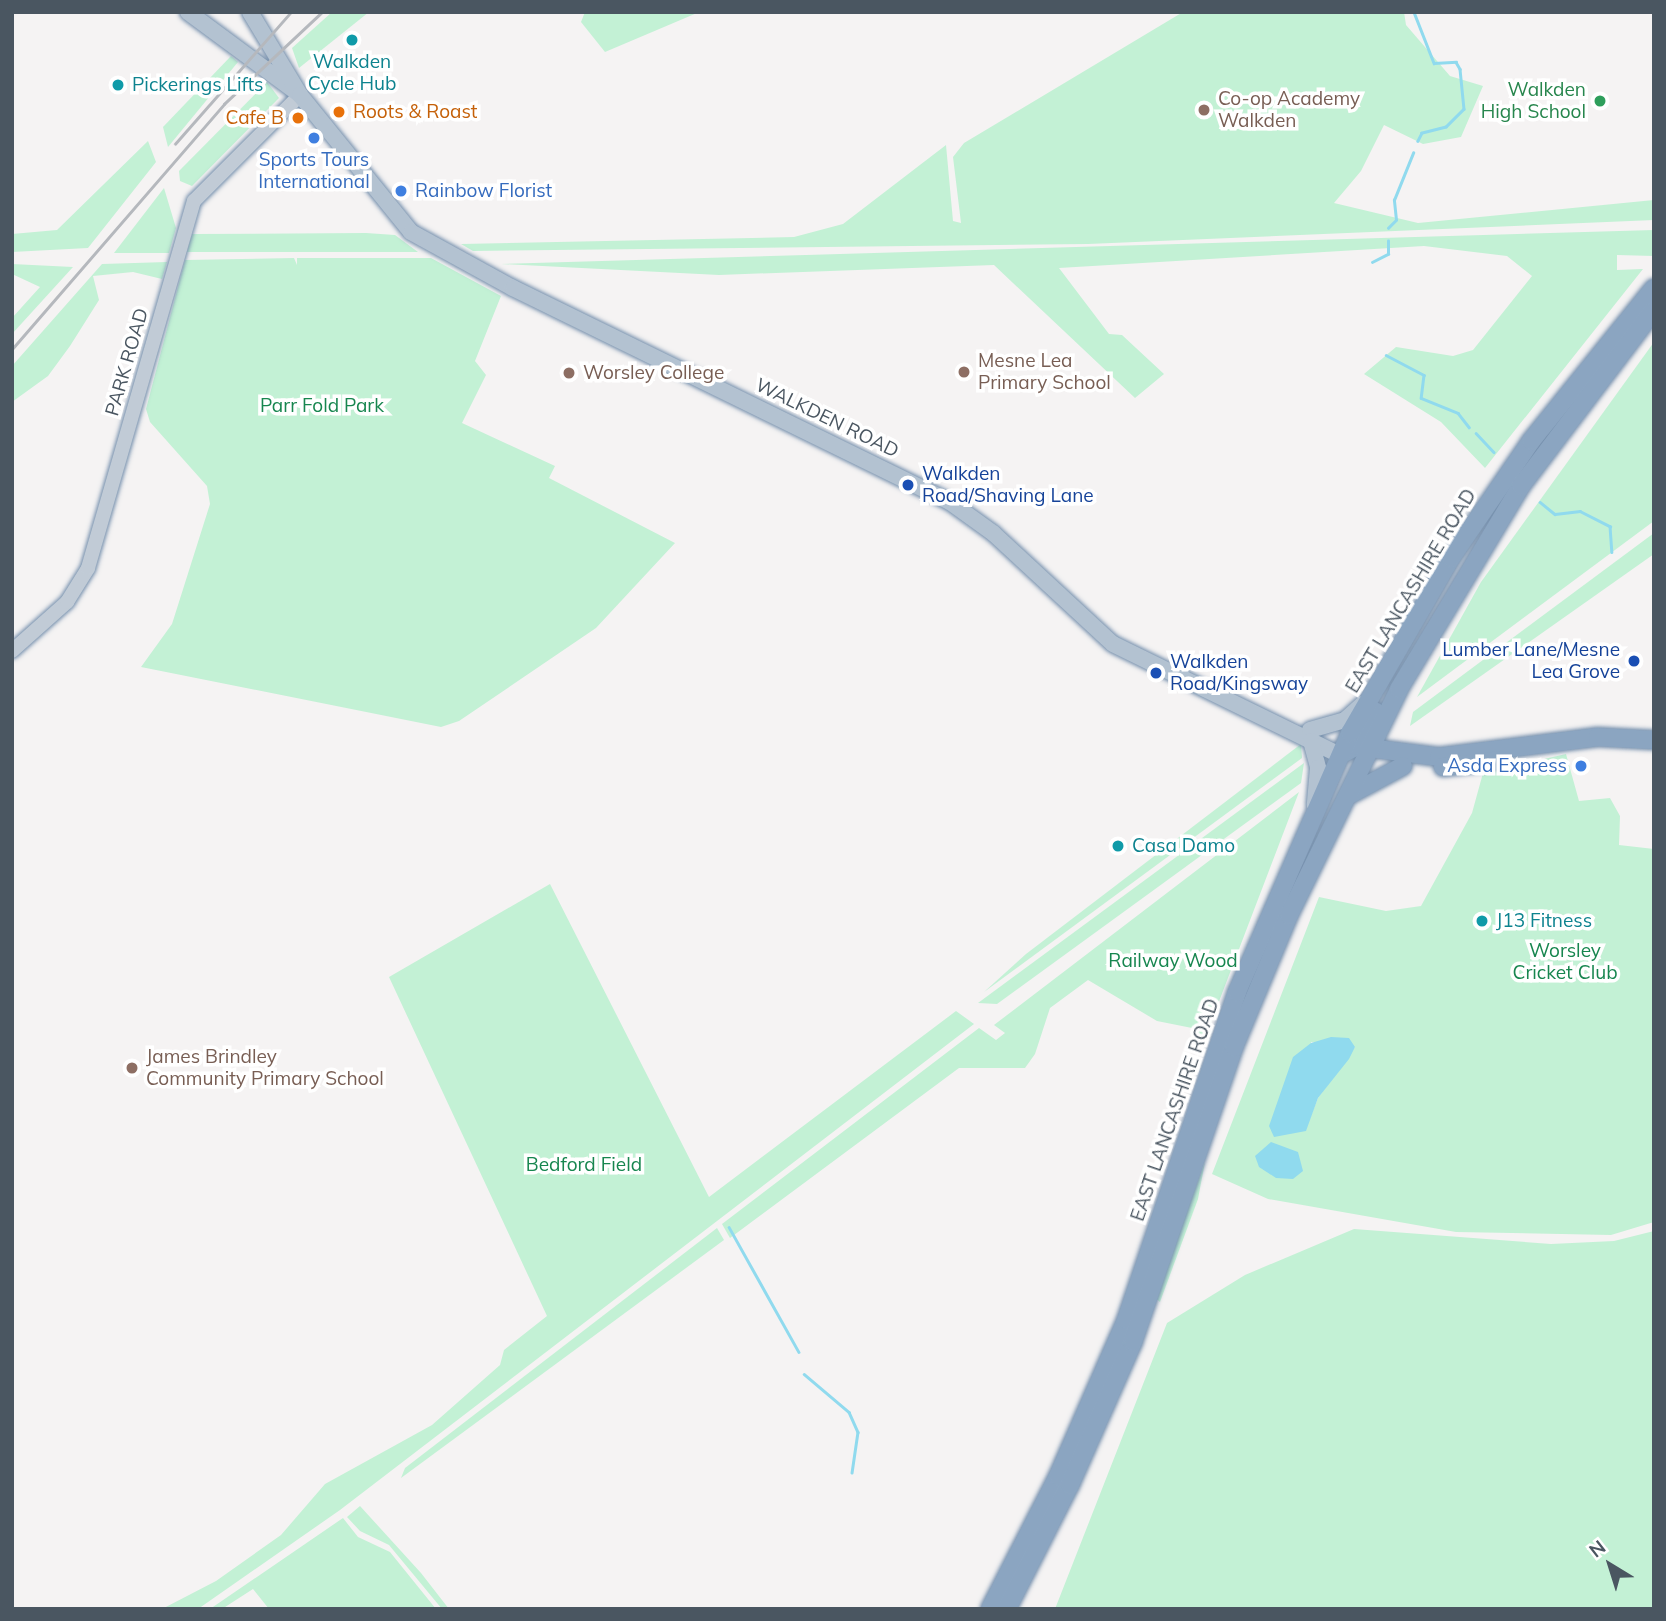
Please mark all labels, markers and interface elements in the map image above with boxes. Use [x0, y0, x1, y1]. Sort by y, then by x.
marker: Walkden Cycle Hub [344, 32, 360, 48]
place label: Walkden Cycle Hub [308, 51, 396, 95]
place label: Pickerings Lifts [132, 74, 263, 96]
marker: Pickerings Lifts [110, 77, 126, 93]
place label: Walkden High School [1481, 79, 1586, 123]
place label: Co-op Academy Walkden [1218, 88, 1360, 132]
marker: Walkden High School [1592, 93, 1608, 109]
place label: Roots & Roast [353, 101, 477, 123]
marker: Co-op Academy Walkden [1196, 102, 1212, 118]
marker: Roots & Roast [331, 104, 347, 120]
place label: Cafe B [226, 107, 284, 129]
marker: Cafe B [290, 110, 306, 126]
marker: Sports Tours International [306, 130, 322, 146]
place label: Sports Tours International [258, 149, 370, 193]
place label: Rainbow Florist [415, 180, 552, 202]
marker: Rainbow Florist [393, 183, 409, 199]
street label: PARK ROAD [101, 306, 153, 418]
place label: Mesne Lea Primary School [978, 350, 1111, 394]
place label: Worsley College [583, 362, 724, 384]
marker: Mesne Lea Primary School [956, 364, 972, 380]
marker: Worsley College [561, 365, 577, 381]
street label: WALKDEN ROAD [752, 373, 902, 463]
park label: Parr Fold Park [260, 395, 384, 417]
place label: Walkden Road/Shaving Lane [922, 463, 1094, 507]
marker: Walkden Road/Shaving Lane [900, 477, 916, 493]
street label: EAST LANCASHIRE ROAD [1341, 485, 1481, 697]
place label: Lumber Lane/Mesne Lea Grove [1442, 639, 1620, 683]
place label: Walkden Road/Kingsway [1170, 651, 1308, 695]
marker: Lumber Lane/Mesne Lea Grove [1626, 653, 1642, 669]
marker: Walkden Road/Kingsway [1148, 665, 1164, 681]
place label: Asda Express [1447, 755, 1567, 777]
marker: Asda Express [1573, 758, 1589, 774]
place label: Casa Damo [1132, 835, 1235, 857]
marker: Casa Damo [1110, 838, 1126, 854]
place label: J13 Fitness [1496, 910, 1592, 932]
marker: J13 Fitness [1474, 913, 1490, 929]
park label: Worsley Cricket Club [1512, 940, 1618, 984]
park label: Railway Wood [1108, 950, 1238, 972]
street label: EAST LANCASHIRE ROAD [1126, 996, 1224, 1224]
place label: James Brindley Community Primary School [146, 1046, 384, 1090]
marker: James Brindley Community Primary School [124, 1060, 140, 1076]
park label: Bedford Field [526, 1154, 642, 1176]
north arrow [1575, 1530, 1645, 1600]
text: N [1584, 1535, 1610, 1562]

